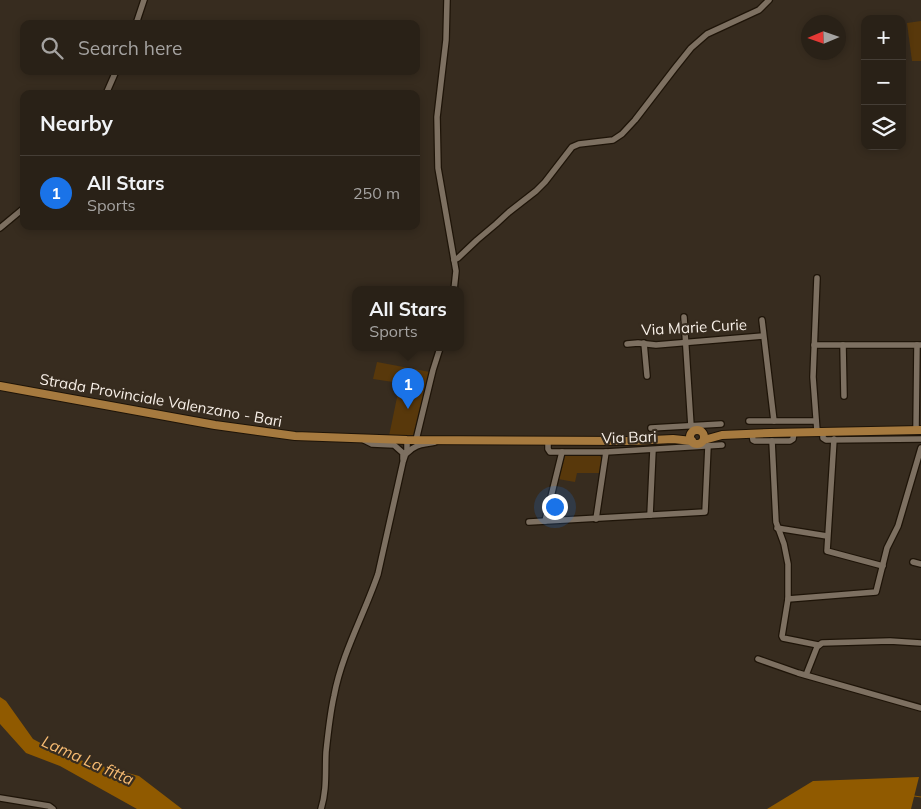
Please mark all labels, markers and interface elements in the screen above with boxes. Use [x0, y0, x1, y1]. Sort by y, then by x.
north arrow [801, 15, 846, 60]
map controls [861, 15, 906, 150]
button: + [861, 15, 906, 60]
search box [20, 20, 420, 75]
icon: search [38, 34, 66, 62]
text: Search here [78, 36, 182, 60]
button: − [861, 60, 906, 105]
button: layers [861, 105, 906, 150]
text: Nearby [40, 110, 113, 136]
text: All Stars [87, 171, 164, 195]
text: 1 [51, 183, 61, 203]
text: 250 m [353, 183, 400, 203]
text: Sports [87, 195, 135, 215]
popup [352, 286, 464, 351]
text: All Stars [369, 297, 447, 321]
street label: Via Marie Curie [641, 315, 747, 339]
text: Sports [369, 321, 418, 341]
pin: 1 [392, 368, 424, 409]
street label: Strada Provinciale Valenzano - Bari [38, 369, 284, 431]
street label: Via Bari [601, 427, 657, 447]
your location [542, 494, 568, 520]
water label: Lama La fitta [39, 731, 137, 789]

